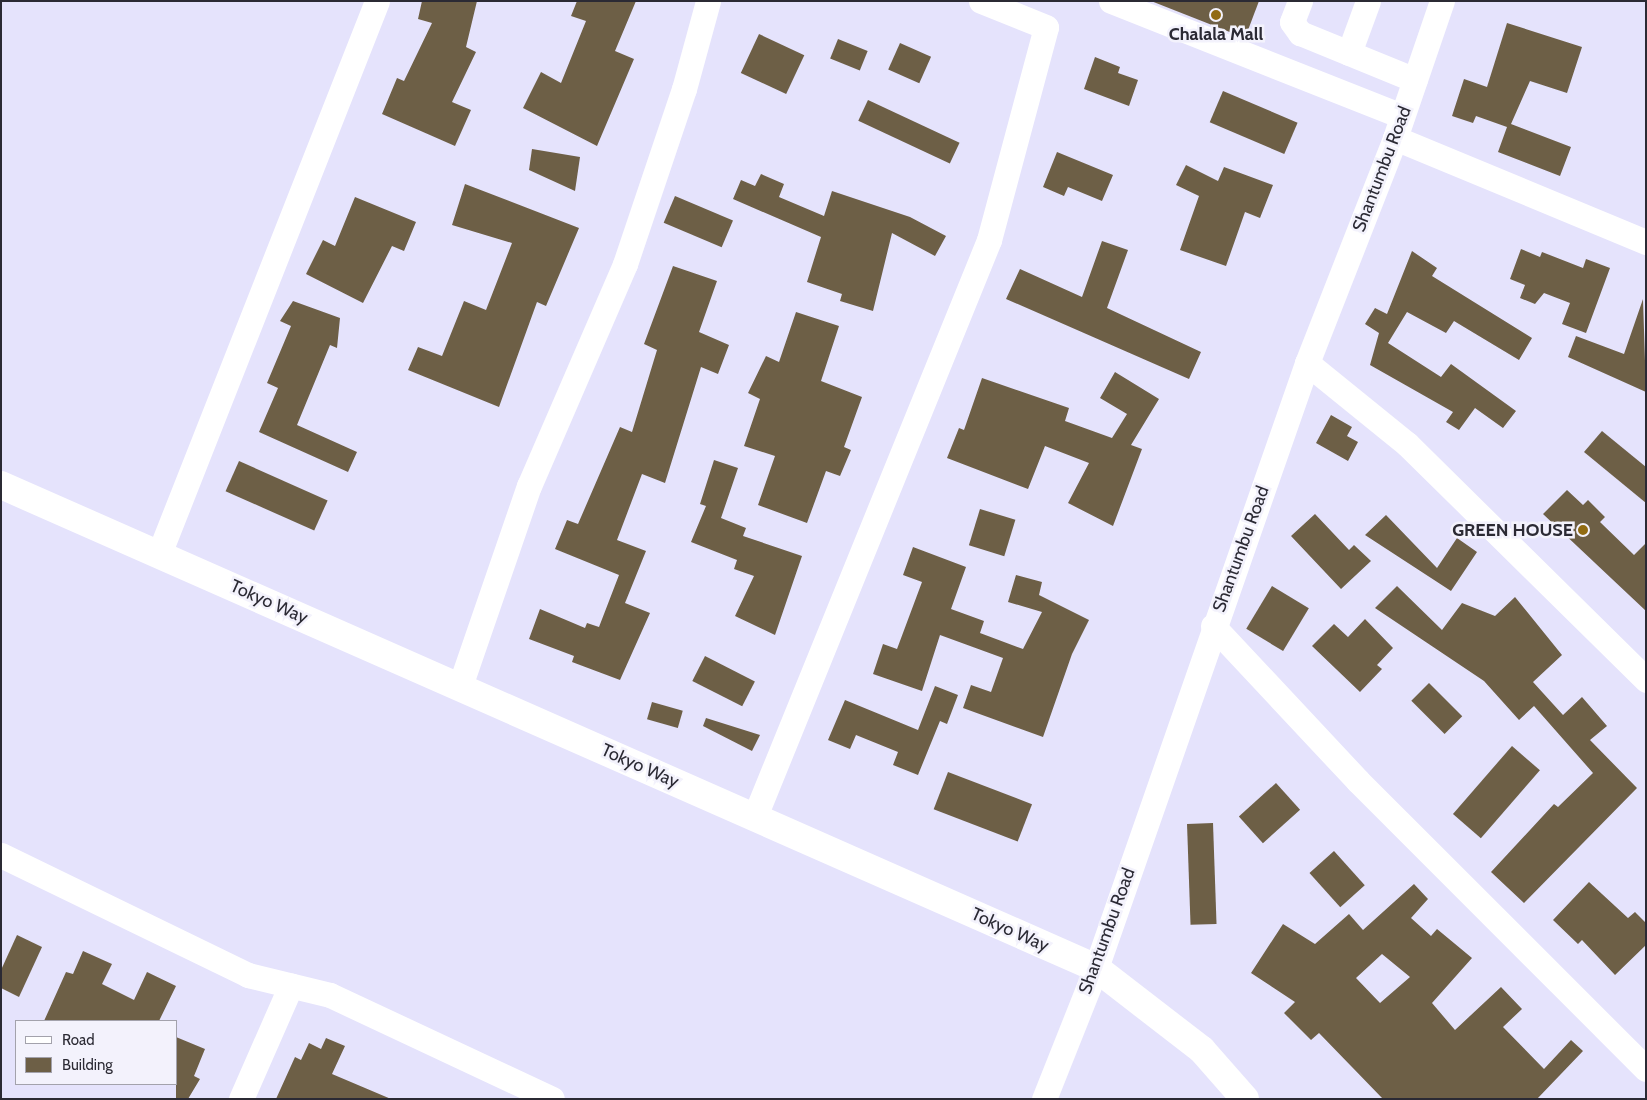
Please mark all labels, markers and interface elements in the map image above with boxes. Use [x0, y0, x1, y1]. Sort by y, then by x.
marker: Chalala Mall [1210, 9, 1222, 21]
place label: Chalala Mall [1169, 23, 1263, 45]
street label: Shantumbu Road [1348, 103, 1416, 235]
street label: Shantumbu Road [1208, 483, 1274, 615]
place label: GREEN HOUSE [1452, 519, 1573, 541]
marker: GREEN HOUSE [1577, 524, 1589, 536]
street label: Tokyo Way [227, 575, 311, 629]
street label: Tokyo Way [598, 739, 682, 793]
street label: Shantumbu Road [1074, 865, 1140, 997]
street label: Tokyo Way [968, 903, 1052, 957]
legend [15, 1020, 178, 1085]
text: Road [62, 1031, 95, 1049]
text: Building [62, 1056, 113, 1074]

